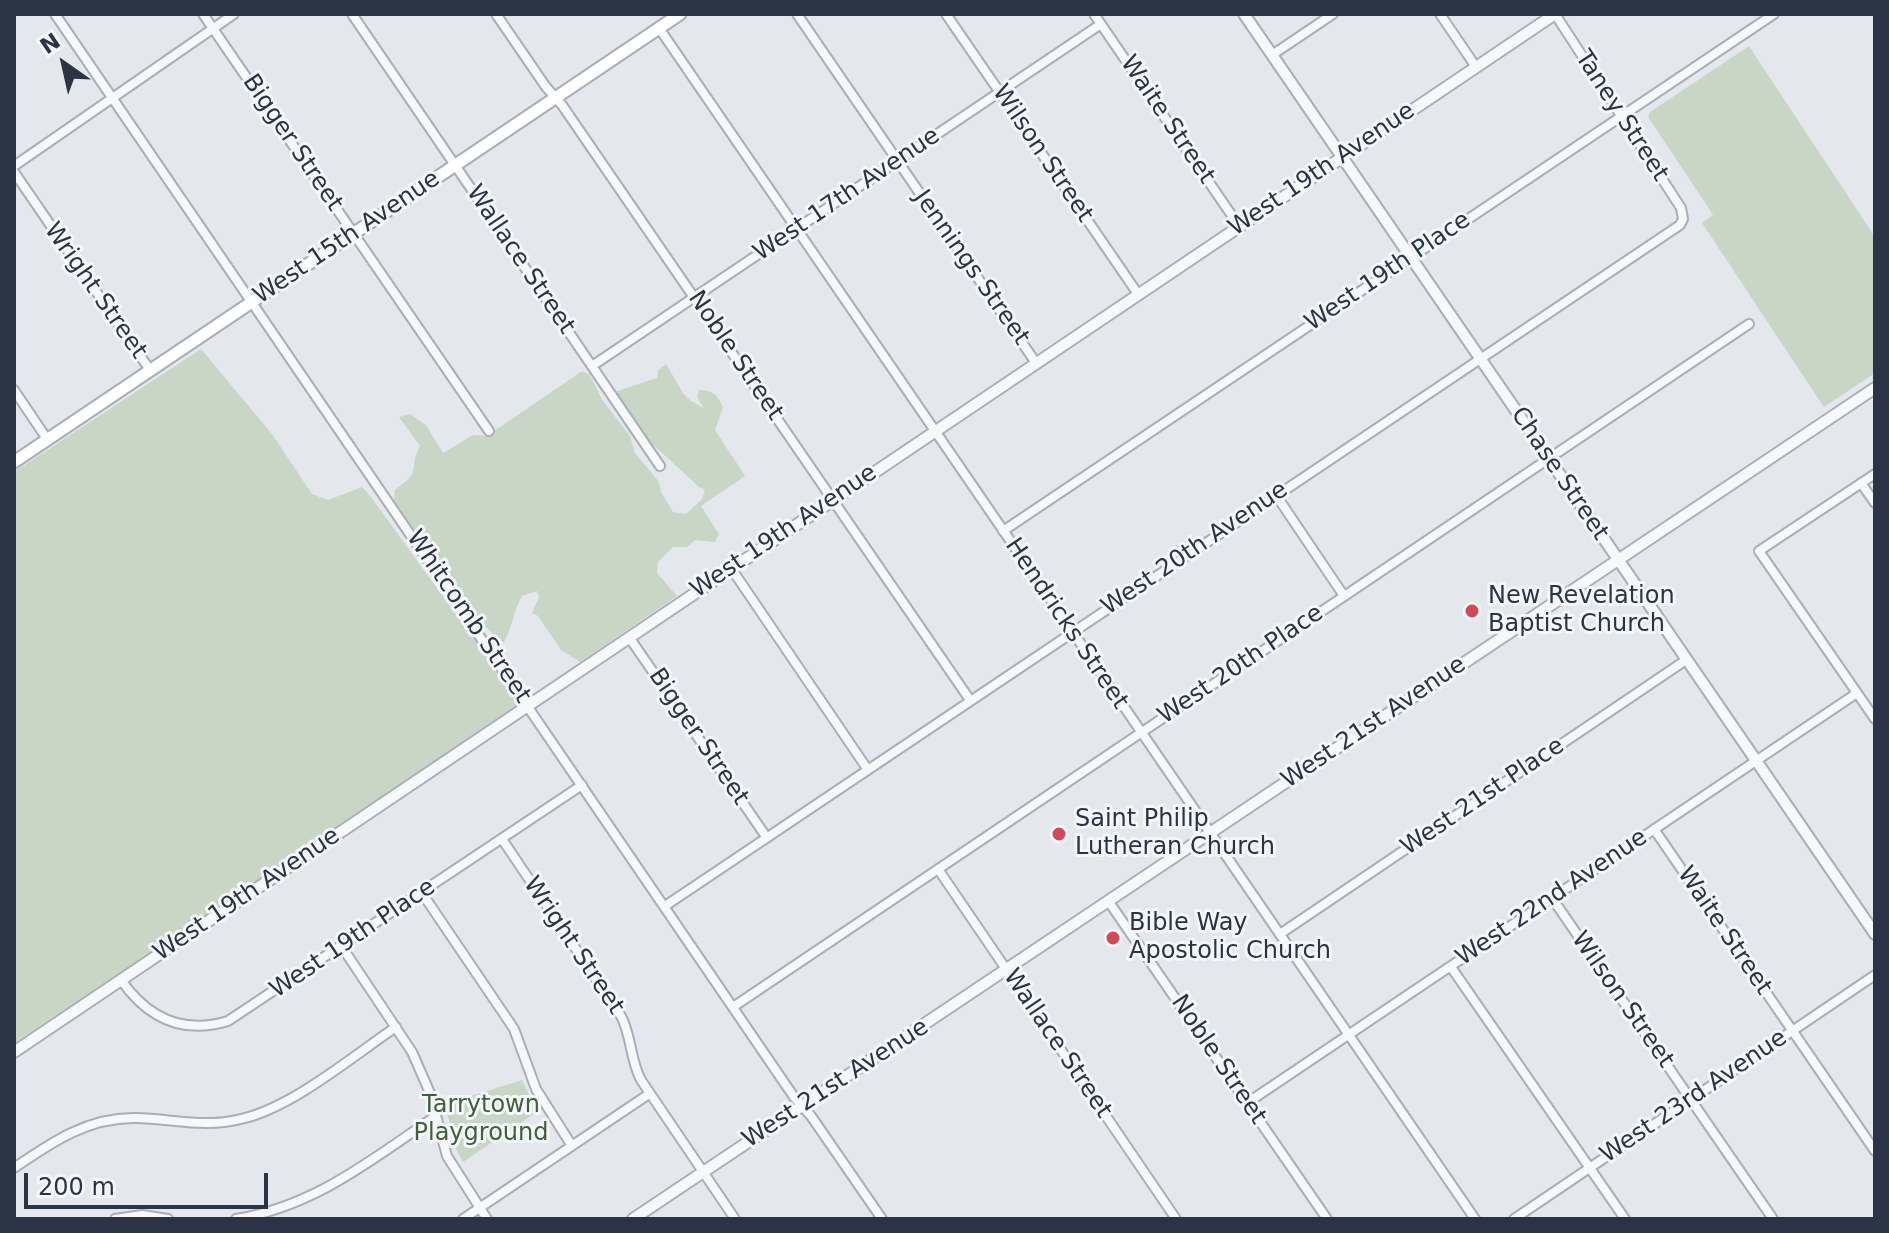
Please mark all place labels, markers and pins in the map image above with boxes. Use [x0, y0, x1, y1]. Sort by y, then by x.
place label: New Revelation Baptist Church [1488, 583, 1675, 639]
marker: New Revelation Baptist Church [1463, 602, 1481, 620]
place label: Saint Philip Lutheran Church [1075, 806, 1275, 862]
marker: Saint Philip Lutheran Church [1050, 825, 1068, 843]
place label: Bible Way Apostolic Church [1129, 910, 1331, 966]
marker: Bible Way Apostolic Church [1104, 929, 1122, 947]

